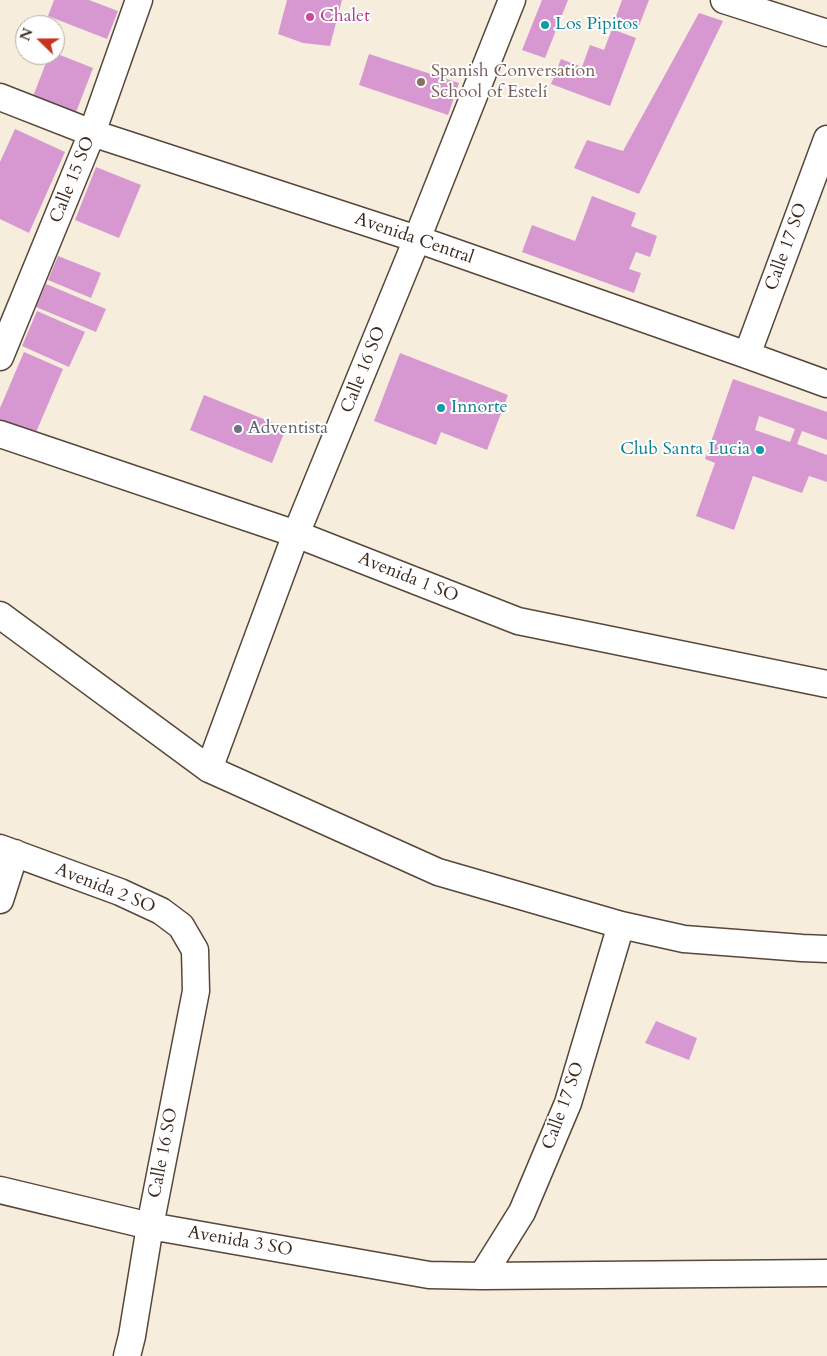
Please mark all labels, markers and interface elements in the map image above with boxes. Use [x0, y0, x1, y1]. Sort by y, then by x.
place label: Chalet [320, 6, 370, 28]
marker: Chalet [304, 11, 316, 23]
place label: Los Pipitos [555, 14, 638, 36]
north arrow [15, 15, 65, 65]
marker: Los Pipitos [539, 19, 551, 31]
text: N [15, 25, 38, 44]
place label: Spanish Conversation School of Estelí [431, 61, 595, 104]
marker: Spanish Conversation School of Estelí [415, 76, 427, 88]
street label: Calle 15 SO [46, 134, 100, 226]
street label: Calle 17 SO [761, 200, 813, 294]
street label: Avenida Central [352, 209, 476, 269]
street label: Calle 16 SO [337, 324, 391, 416]
place label: Innorte [451, 397, 508, 419]
marker: Innorte [435, 402, 447, 414]
place label: Adventista [248, 418, 328, 440]
marker: Adventista [232, 423, 244, 435]
place label: Club Santa Lucia [620, 439, 750, 461]
marker: Club Santa Lucia [754, 444, 766, 456]
street label: Avenida 1 SO [355, 548, 461, 608]
street label: Avenida 2 SO [52, 859, 158, 919]
street label: Calle 17 SO [538, 1059, 590, 1153]
street label: Calle 16 SO [145, 1106, 183, 1200]
street label: Avenida 3 SO [186, 1222, 294, 1262]

